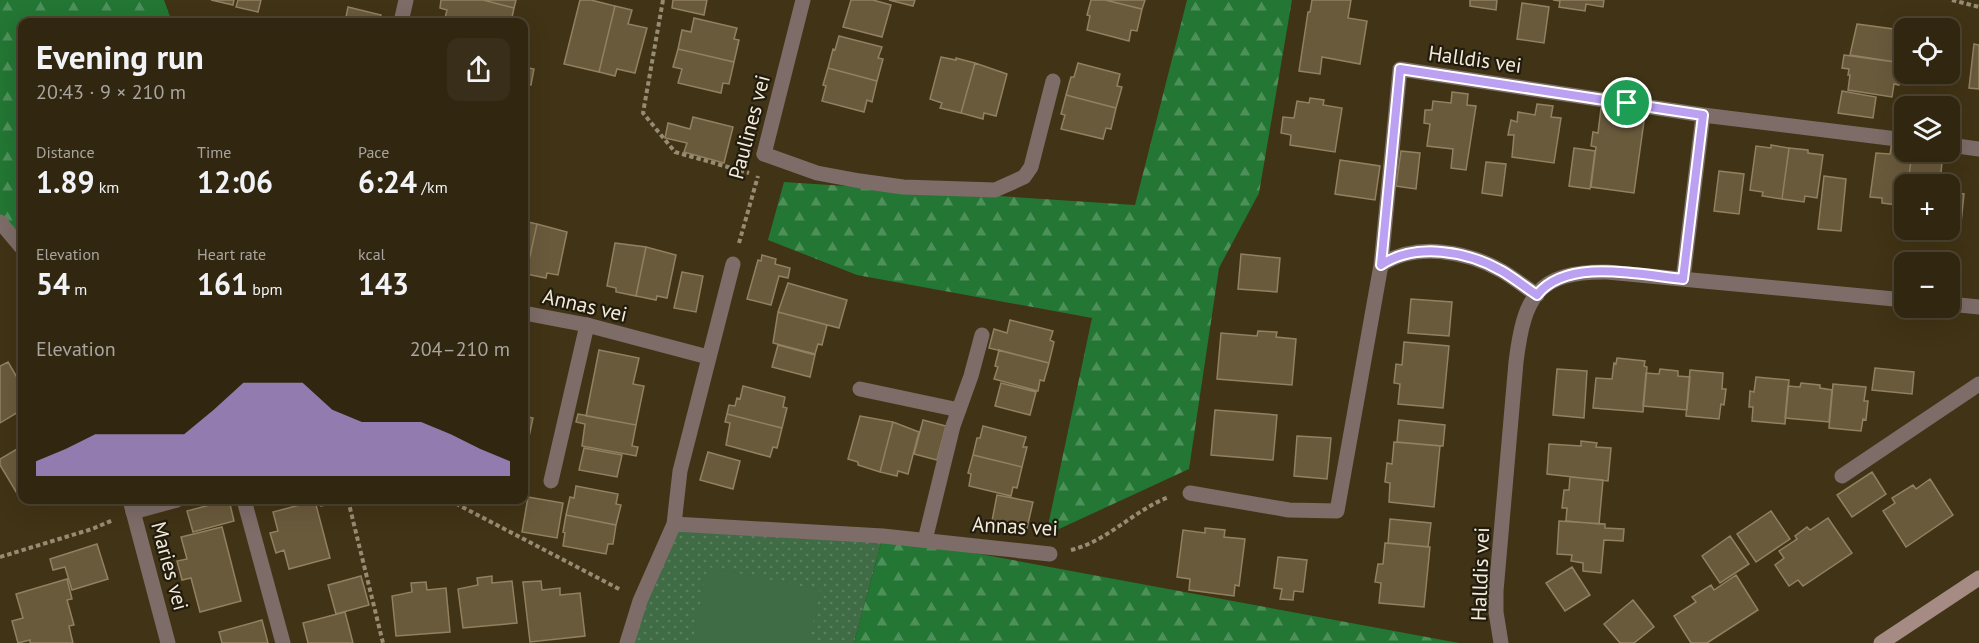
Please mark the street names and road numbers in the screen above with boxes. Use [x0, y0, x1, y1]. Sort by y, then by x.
street label: Halldis vei [1427, 39, 1523, 79]
street label: Paulines vei [722, 72, 776, 182]
street label: Annas vei [540, 282, 630, 328]
street label: Annas vei [971, 510, 1059, 542]
street label: Maries vei [145, 519, 195, 613]
street label: Halldis vei [1465, 527, 1495, 621]

